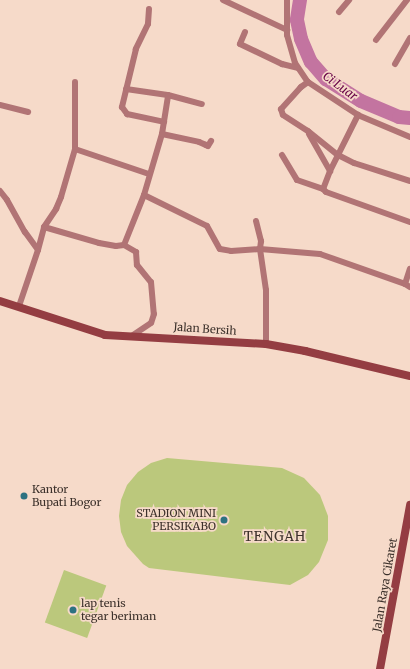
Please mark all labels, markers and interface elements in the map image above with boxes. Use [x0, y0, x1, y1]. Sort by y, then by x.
water label: Ci Luar [320, 69, 360, 103]
street label: Jalan Bersih [173, 320, 237, 338]
place label: Kantor Bupati Bogor [32, 483, 101, 509]
marker: Kantor Bupati Bogor [19, 491, 29, 501]
place label: STADION MINI PERSIKABO [136, 507, 216, 533]
marker: STADION MINI PERSIKABO [219, 515, 229, 525]
district label: TENGAH [244, 529, 306, 545]
street label: Jalan Raya Cikaret [370, 537, 400, 633]
place label: lap tenis tegar beriman [81, 597, 156, 623]
marker: lap tenis tegar beriman [68, 605, 78, 615]

